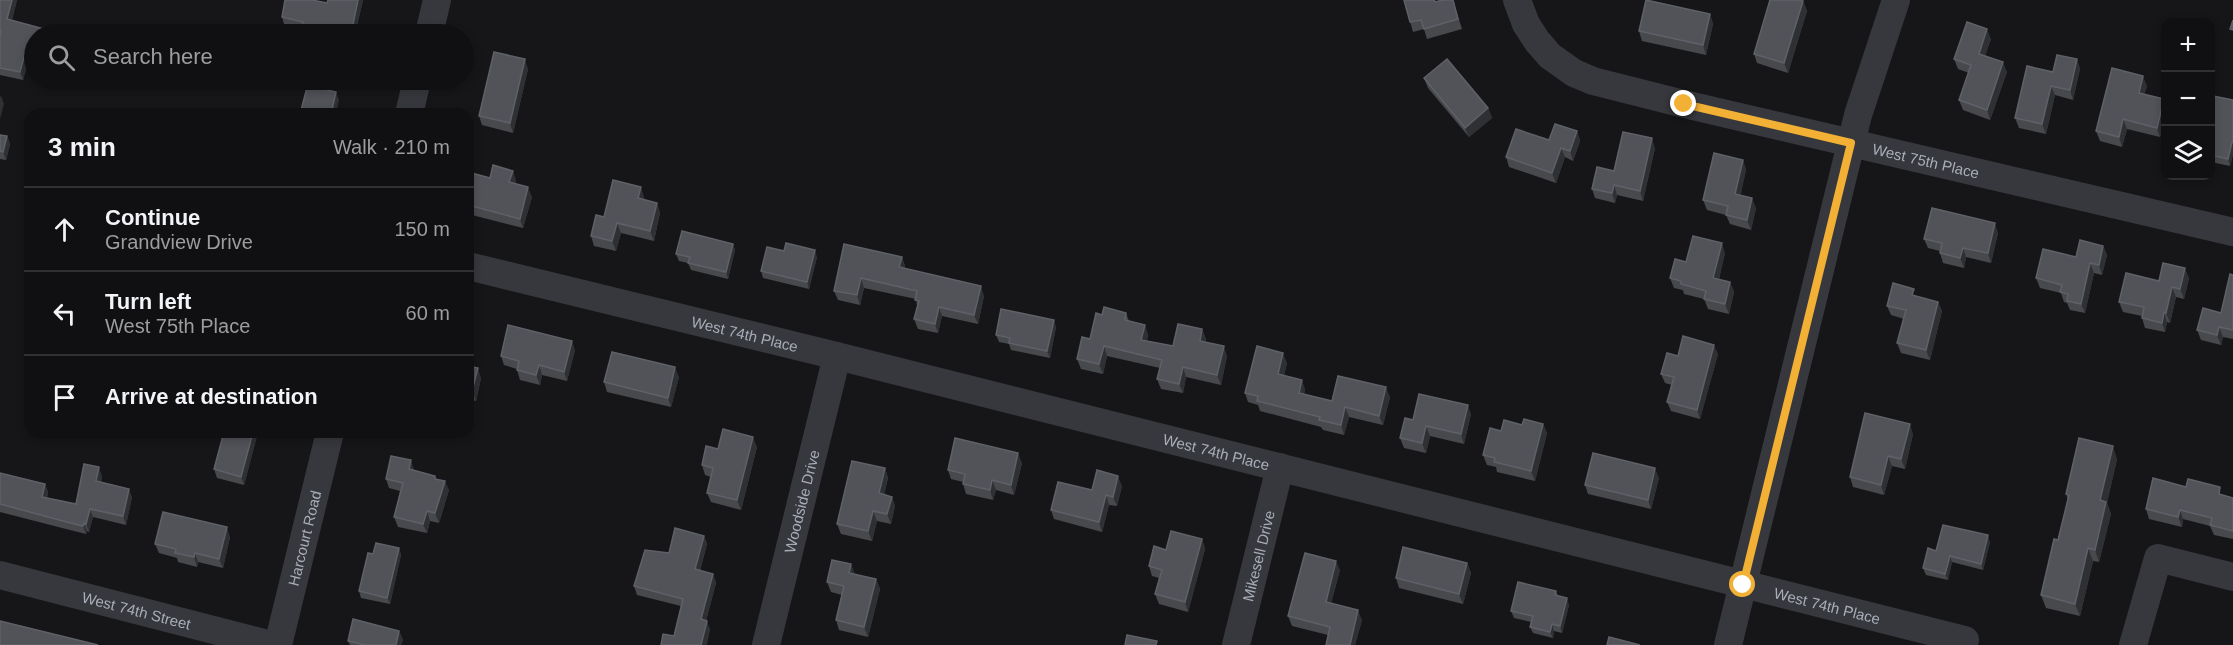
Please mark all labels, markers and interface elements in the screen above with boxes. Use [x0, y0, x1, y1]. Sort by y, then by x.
map controls [2161, 18, 2215, 180]
button: + [2161, 18, 2215, 72]
search box [24, 24, 474, 90]
icon: search [45, 41, 78, 74]
text: Search here [93, 44, 213, 69]
button: − [2161, 72, 2215, 126]
route end [1670, 90, 1696, 116]
button: layers [2161, 126, 2215, 180]
text: 3 min [48, 132, 116, 162]
text: Walk · 210 m [333, 136, 450, 158]
street label: West 75th Place [1871, 140, 1981, 181]
text: Continue [105, 205, 200, 230]
icon: ahead [48, 213, 81, 246]
text: 150 m [394, 218, 450, 240]
text: Grandview Drive [105, 231, 253, 253]
text: Turn left [105, 289, 191, 314]
icon: left [48, 297, 81, 330]
text: 60 m [406, 302, 450, 324]
street label: West 74th Place [690, 312, 800, 355]
text: West 75th Place [105, 315, 250, 337]
icon: arrive [48, 381, 81, 414]
text: Arrive at destination [105, 384, 318, 409]
street label: West 74th Place [1161, 430, 1271, 473]
street label: Woodside Drive [780, 448, 822, 555]
street label: Harcourt Road [284, 489, 324, 588]
street label: Mikesell Drive [1239, 508, 1278, 603]
route start [1729, 571, 1755, 597]
street label: West 74th Place [1772, 584, 1882, 627]
street label: West 74th Street [80, 588, 193, 632]

